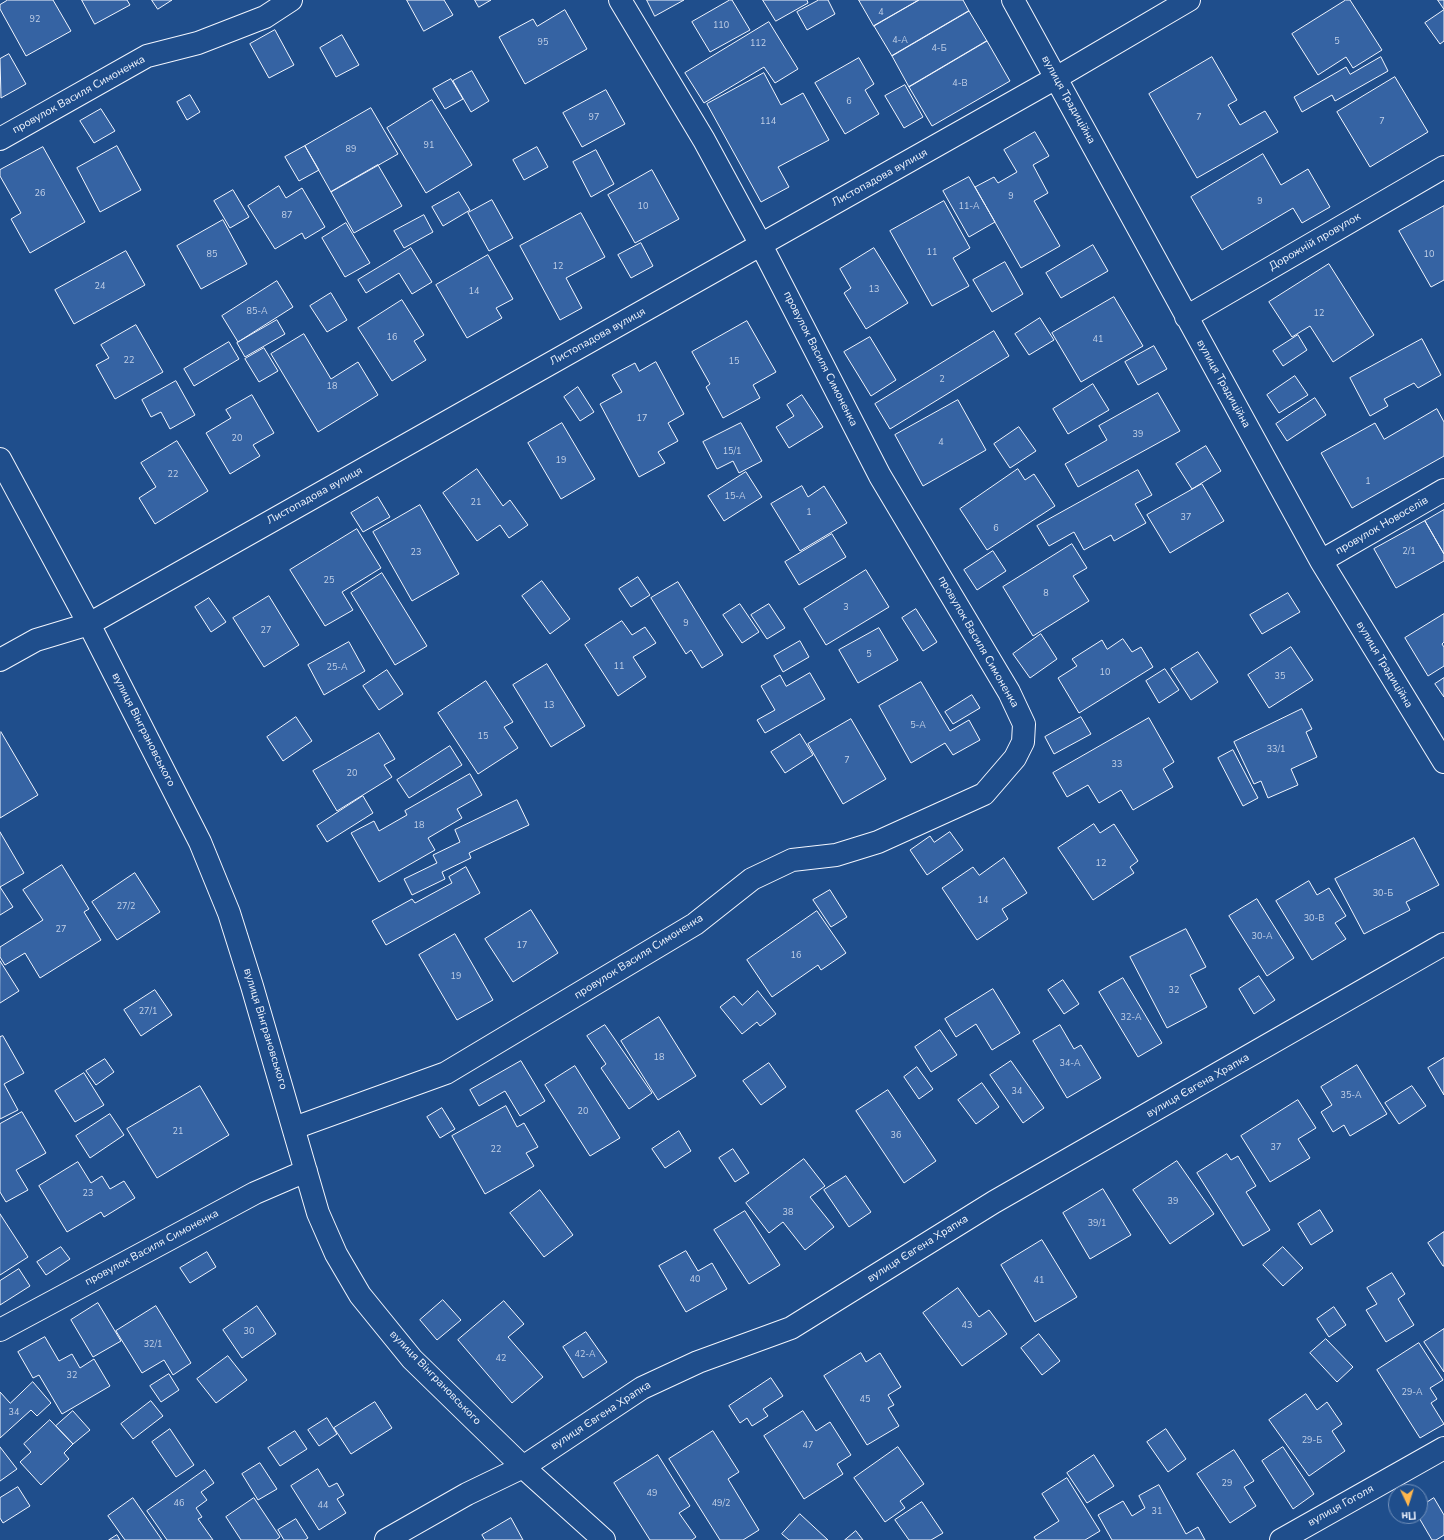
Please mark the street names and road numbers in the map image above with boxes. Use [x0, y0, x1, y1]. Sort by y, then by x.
street label: провулок Василя Симоненка [10, 53, 148, 137]
street label: вулиця Традиційна [1038, 54, 1098, 146]
street label: Листопадова вулиця [830, 146, 930, 210]
street label: Дорожній провулок [1267, 210, 1363, 274]
street label: провулок Василя Симоненка [780, 289, 860, 429]
street label: Листопадова вулиця [548, 305, 648, 369]
street label: вулиця Традиційна [1193, 338, 1253, 430]
street label: Листопадова вулиця [265, 464, 365, 528]
street label: провулок Новоселів [1333, 494, 1431, 558]
street label: провулок Василя Симоненка [935, 574, 1021, 710]
street label: вулиця Традиційна [1353, 619, 1415, 711]
street label: вулиця Вінграновського [108, 671, 178, 789]
street label: провулок Василя Симоненка [572, 912, 706, 1002]
street label: вулиця Вінграновського [240, 967, 290, 1091]
street label: вулиця Євгена Храпка [1144, 1051, 1252, 1121]
street label: провулок Василя Симоненка [83, 1207, 221, 1289]
street label: вулиця Євгена Храпка [865, 1212, 971, 1286]
street label: вулиця Вінграновського [386, 1328, 484, 1428]
street label: вулиця Євгена Храпка [548, 1379, 654, 1453]
street label: вулиця Гоголя [1306, 1482, 1376, 1530]

